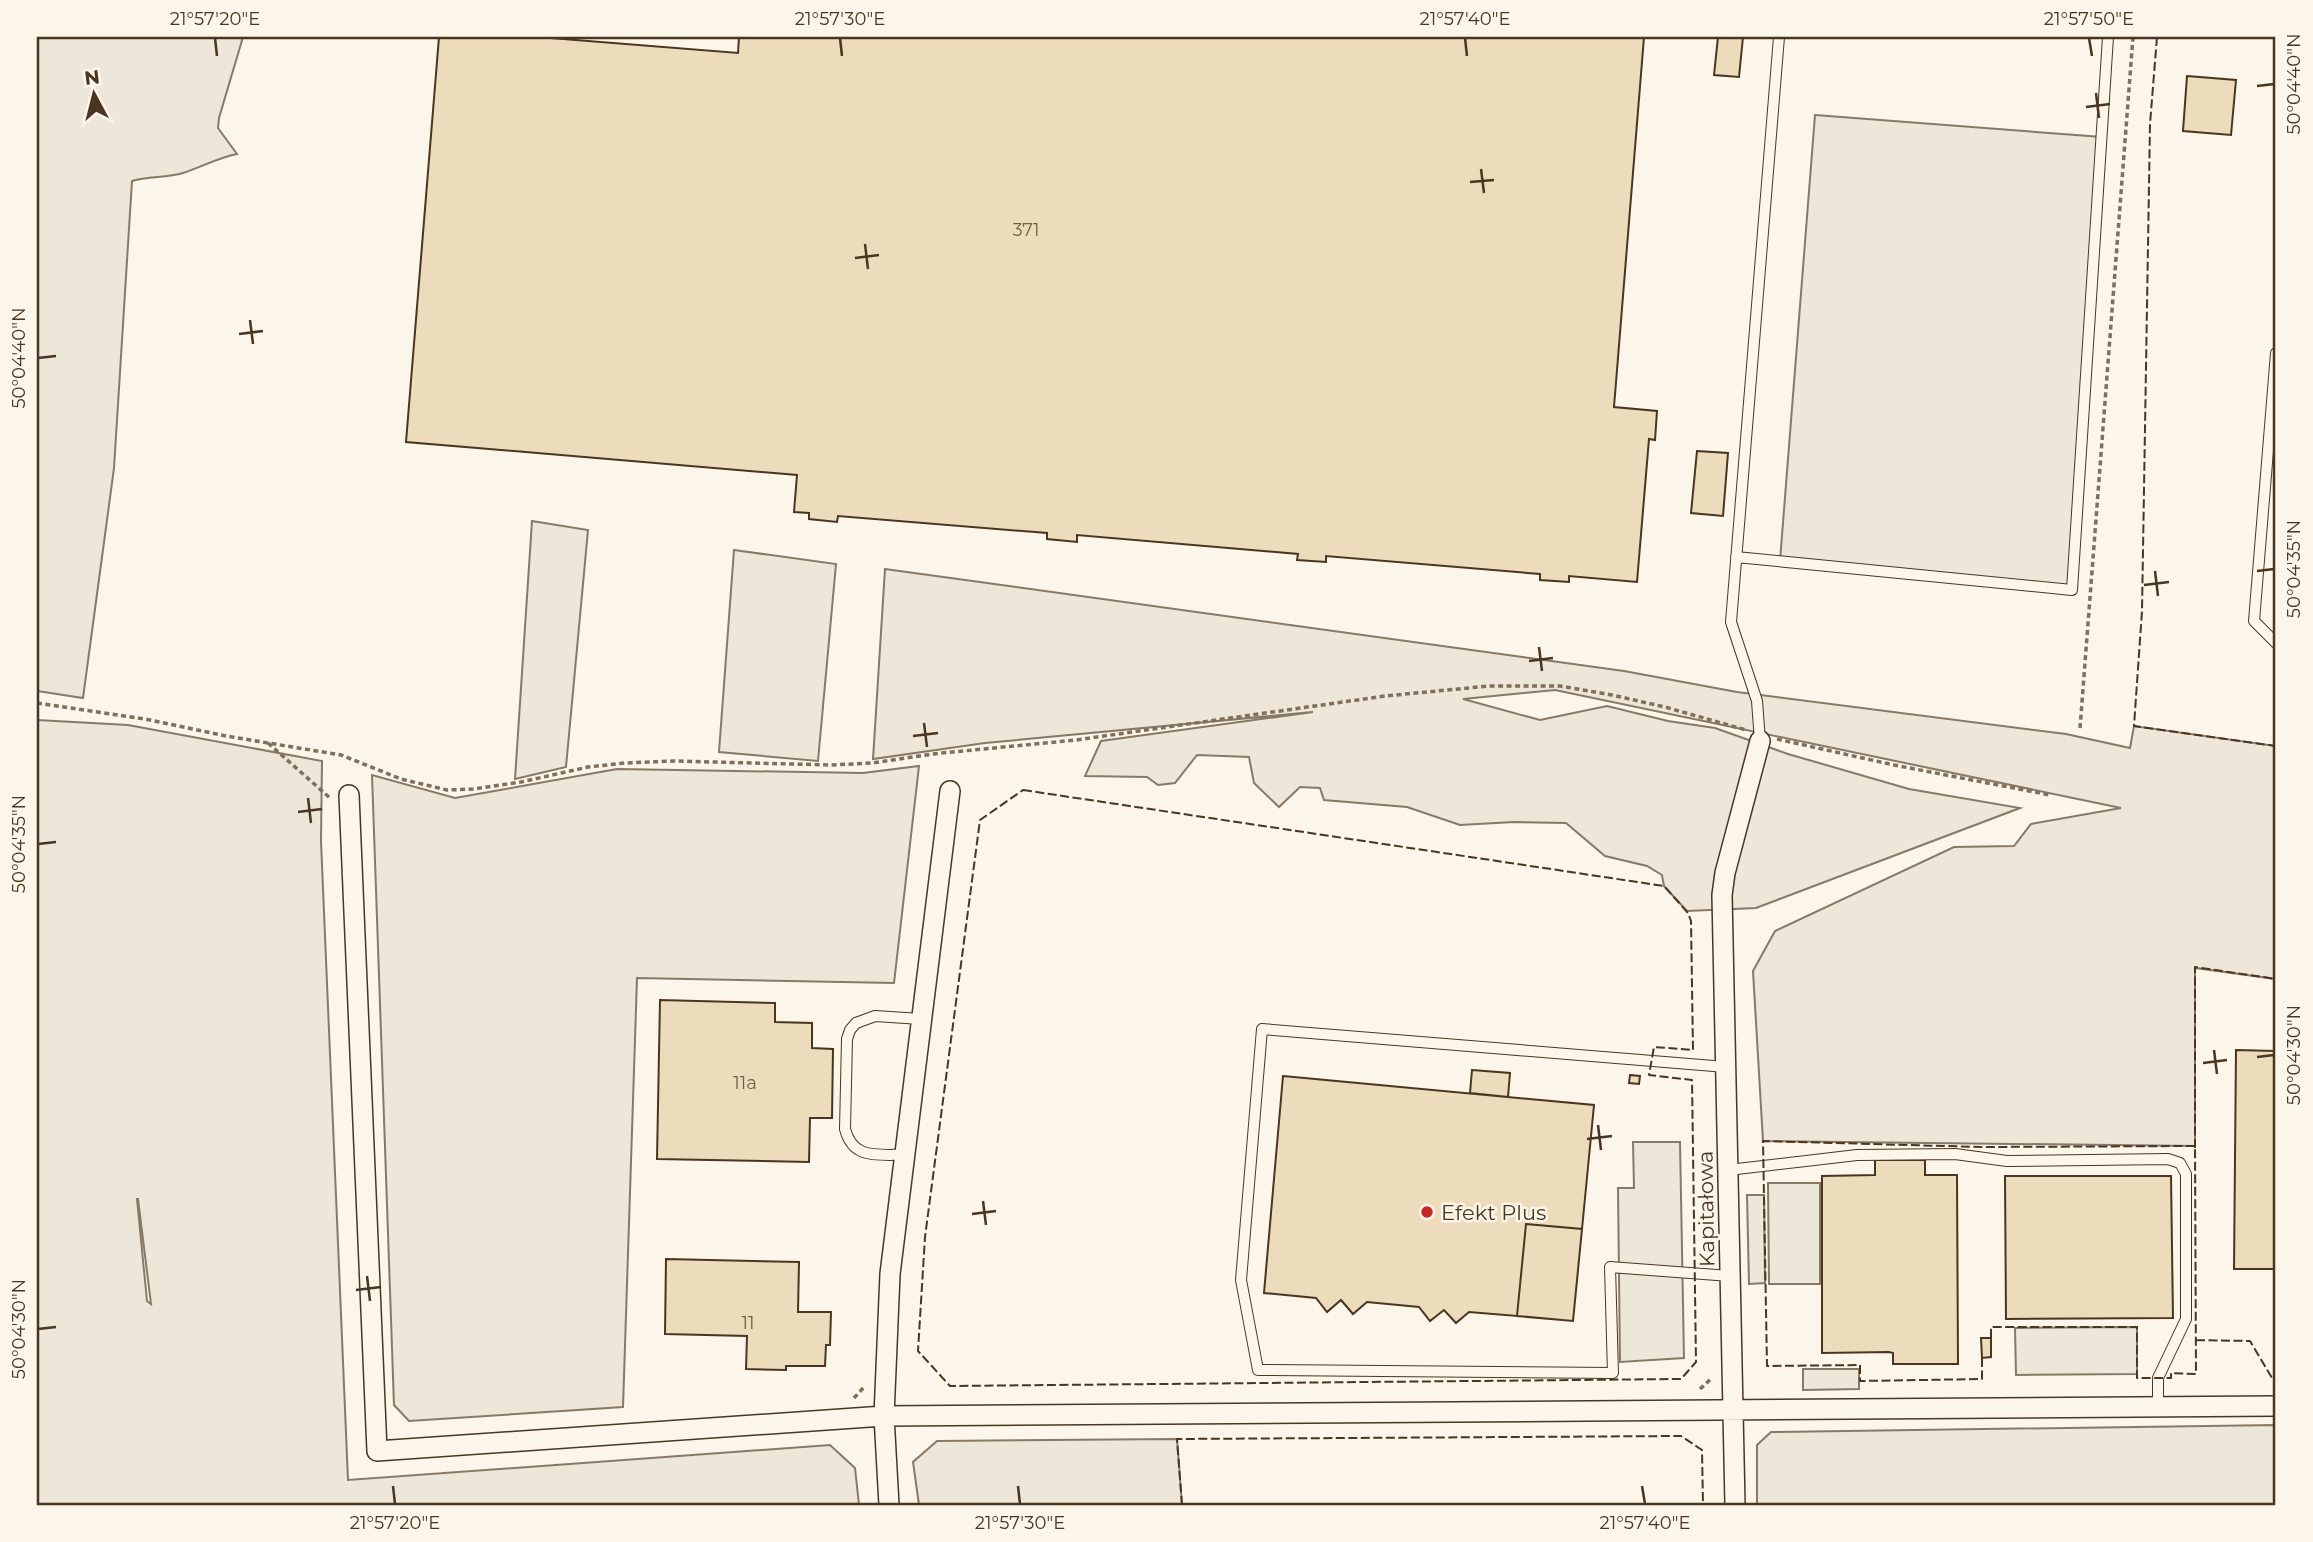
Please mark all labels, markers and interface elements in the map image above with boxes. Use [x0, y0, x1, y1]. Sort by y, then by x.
text: 21°57'20"E [170, 8, 260, 30]
text: 21°57'30"E [795, 8, 885, 30]
text: 21°57'40"E [1419, 8, 1511, 30]
text: 21°57'50"E [2044, 8, 2134, 30]
text: 50°04'40"N [2283, 33, 2305, 135]
north arrow [60, 60, 130, 130]
text: N [83, 65, 101, 90]
house number: 371 [1012, 219, 1040, 241]
text: 50°04'40"N [8, 307, 30, 409]
text: 50°04'35"N [2283, 520, 2305, 618]
text: 50°04'35"N [8, 795, 30, 893]
text: 50°04'30"N [2283, 1005, 2305, 1105]
house number: 11a [733, 1072, 757, 1094]
street label: Kapitałowa [1692, 1151, 1720, 1267]
place label: Efekt Plus [1441, 1200, 1546, 1225]
marker: Efekt Plus [1419, 1204, 1435, 1220]
text: 50°04'30"N [8, 1279, 30, 1379]
house number: 11 [742, 1312, 755, 1334]
text: 21°57'20"E [350, 1512, 440, 1534]
text: 21°57'30"E [975, 1512, 1065, 1534]
text: 21°57'40"E [1599, 1512, 1691, 1534]

